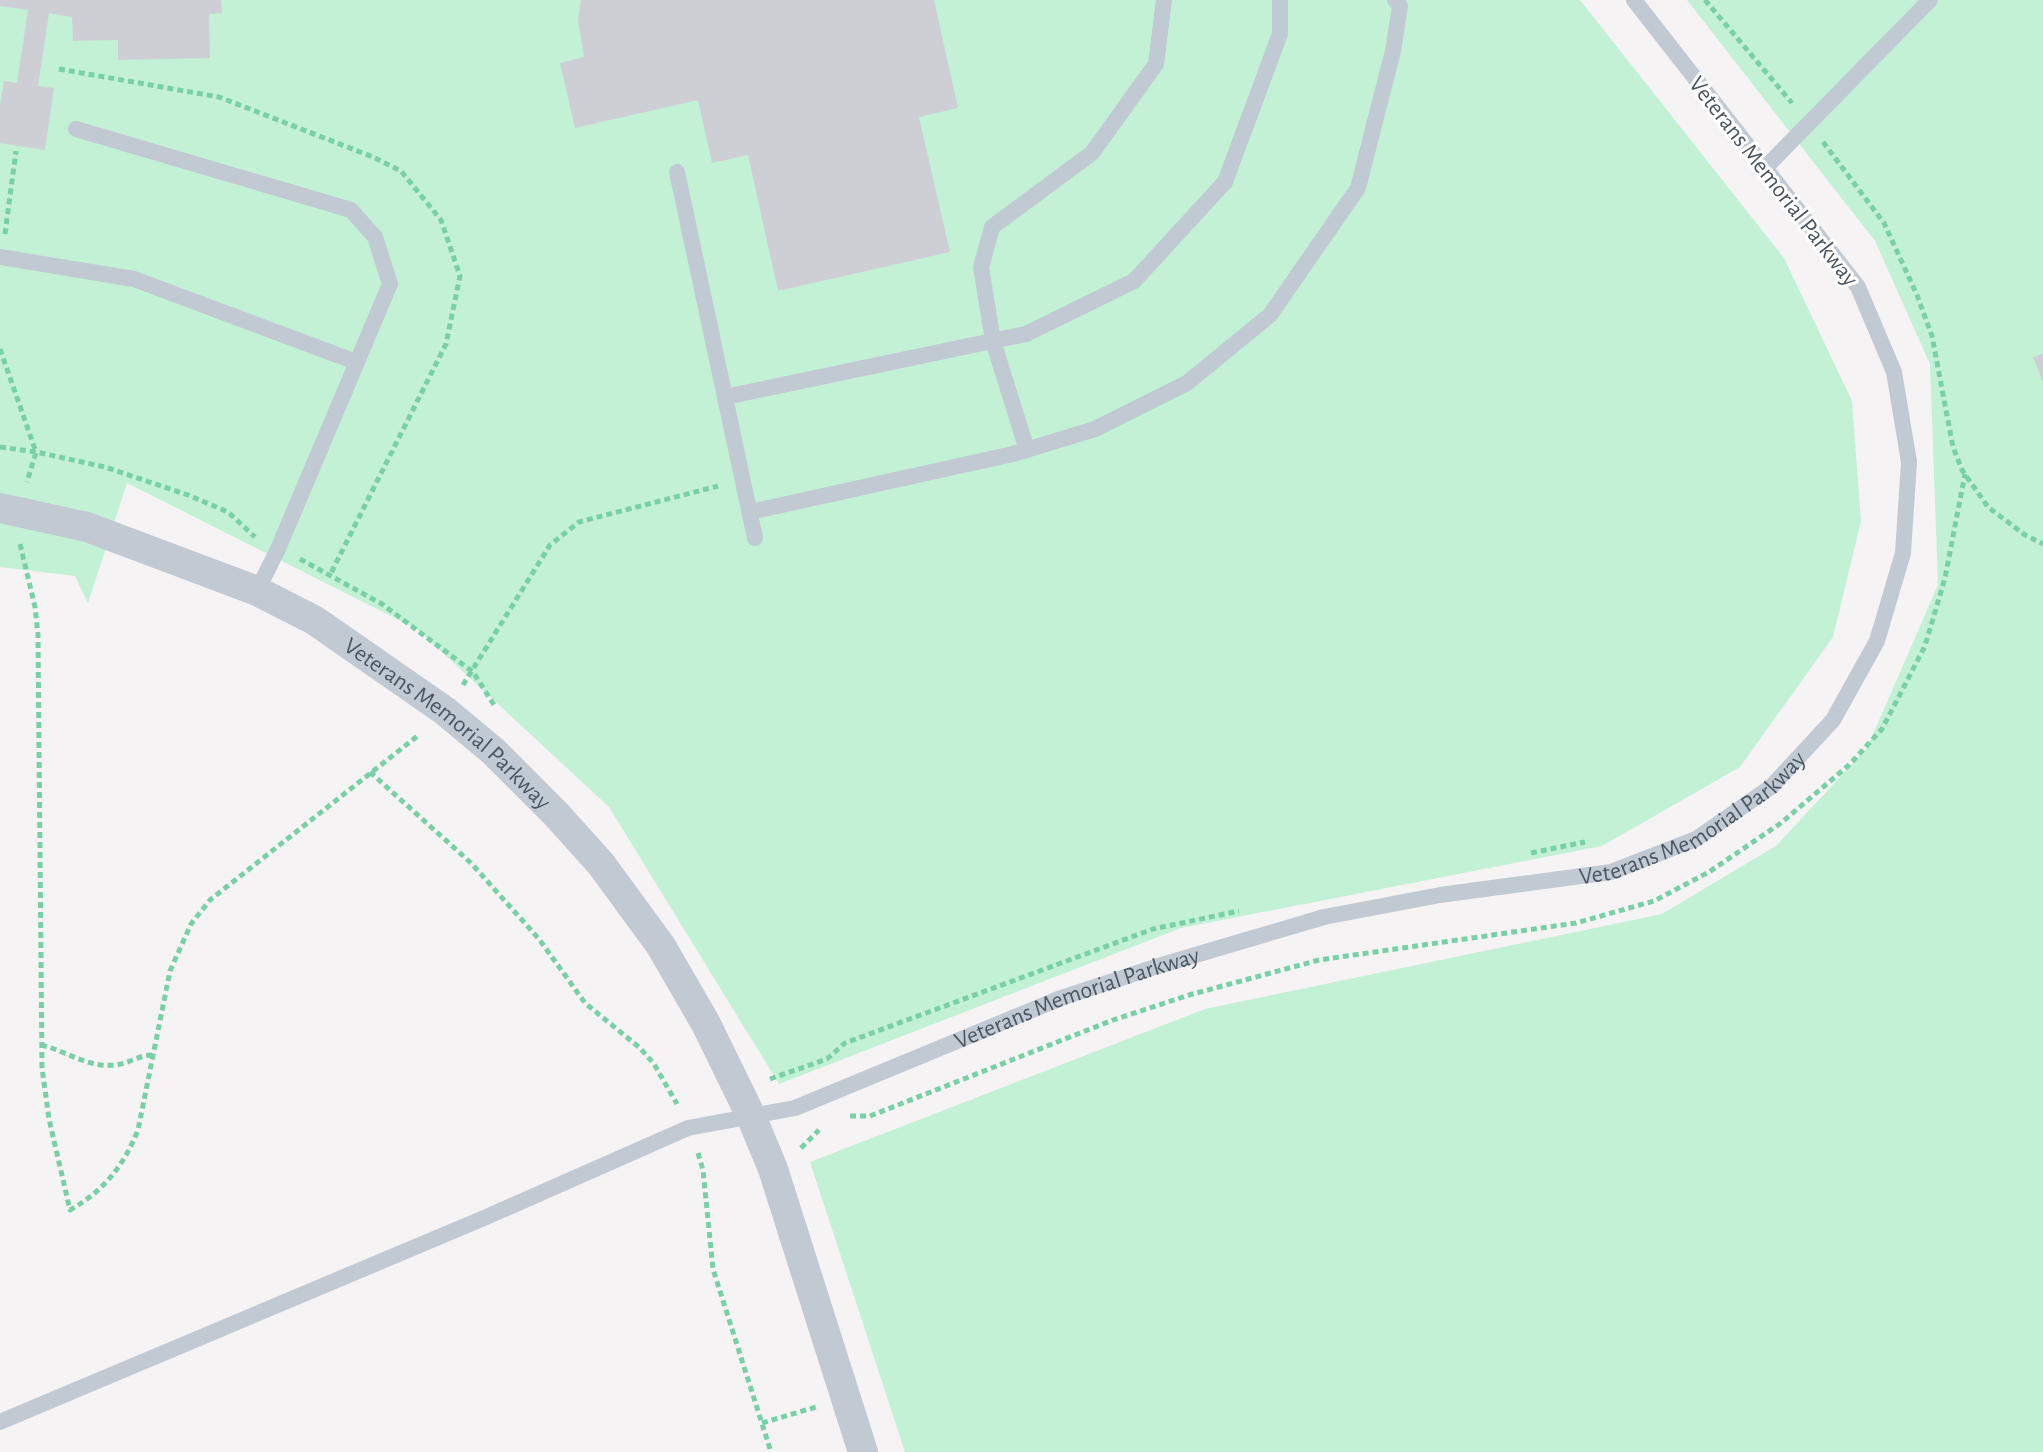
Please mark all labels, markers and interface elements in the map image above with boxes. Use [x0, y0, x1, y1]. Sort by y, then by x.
street label: Veterans Memorial Parkway [1684, 72, 1862, 291]
street label: Veterans Memorial Parkway [339, 634, 555, 814]
street label: Veterans Memorial Parkway [1578, 747, 1811, 889]
street label: Veterans Memorial Parkway [951, 944, 1202, 1054]

